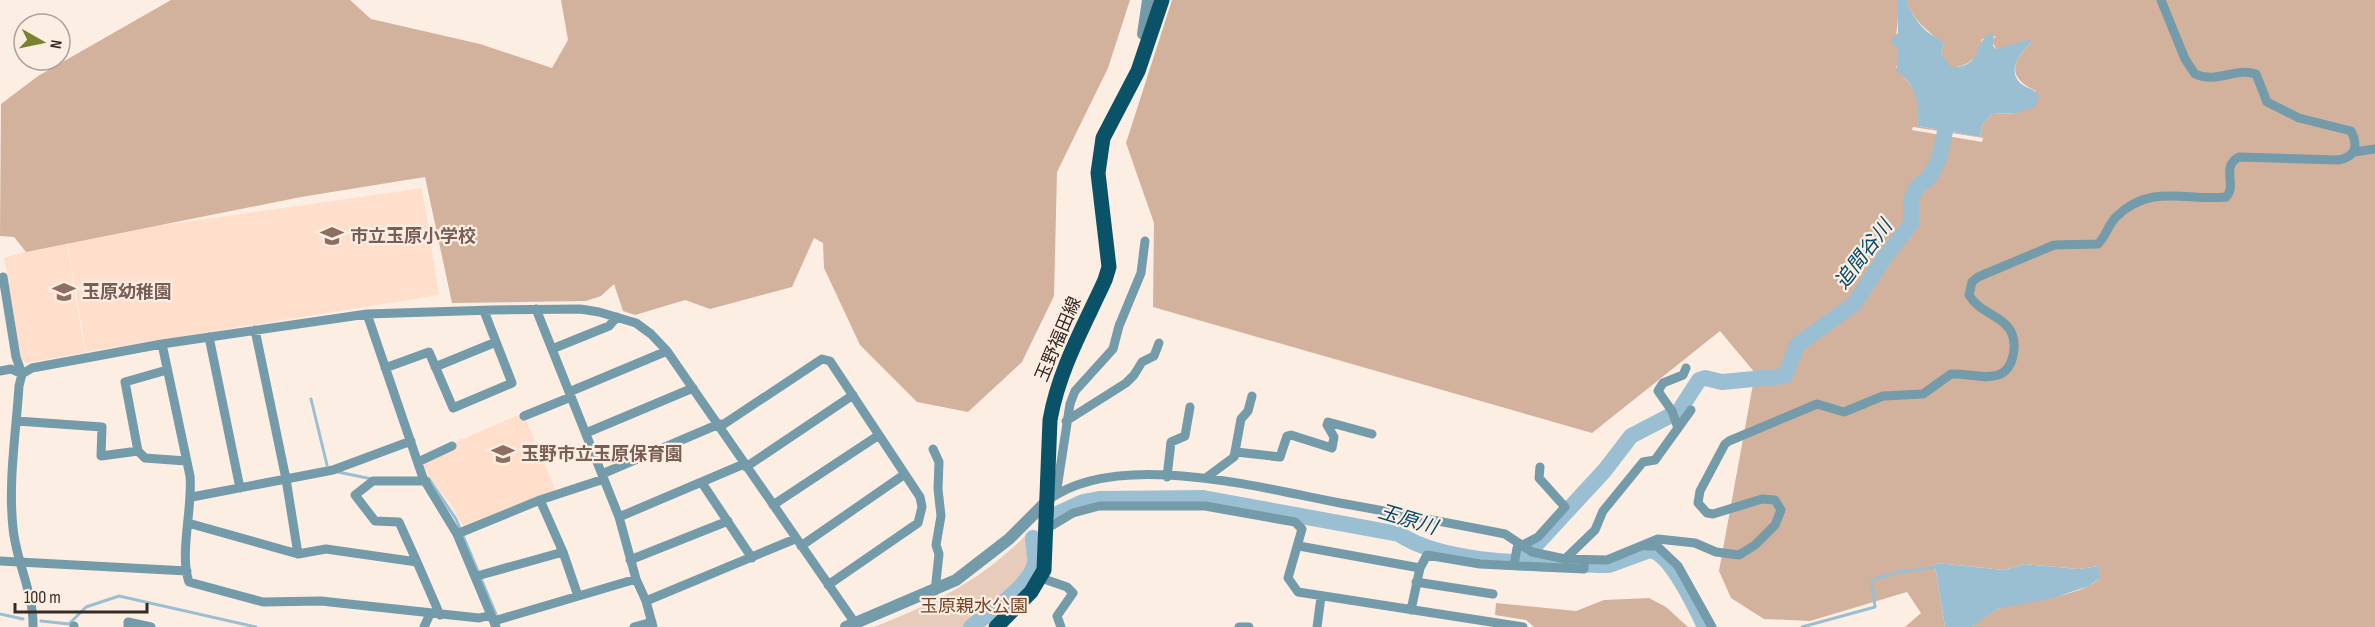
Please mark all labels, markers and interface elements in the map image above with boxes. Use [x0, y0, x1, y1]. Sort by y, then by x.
north arrow [12, 12, 72, 72]
text: N [45, 38, 65, 50]
water label: 追間谷川 [1830, 214, 1899, 294]
school or university icon: 市立玉原小学校 [319, 223, 345, 249]
place label: 市立玉原小学校 [350, 226, 476, 247]
school or university icon: 玉原幼稚園 [51, 279, 77, 305]
place label: 玉原幼稚園 [82, 282, 172, 303]
street label: 玉野福田線 [1031, 294, 1086, 385]
school or university icon: 玉野市立玉原保育園 [490, 441, 516, 467]
place label: 玉野市立玉原保育園 [521, 444, 683, 465]
water label: 玉原川 [1376, 500, 1442, 541]
scale bar [15, 576, 147, 614]
text: 100 m [24, 587, 61, 608]
park label: 玉原親水公園 [920, 596, 1028, 617]

